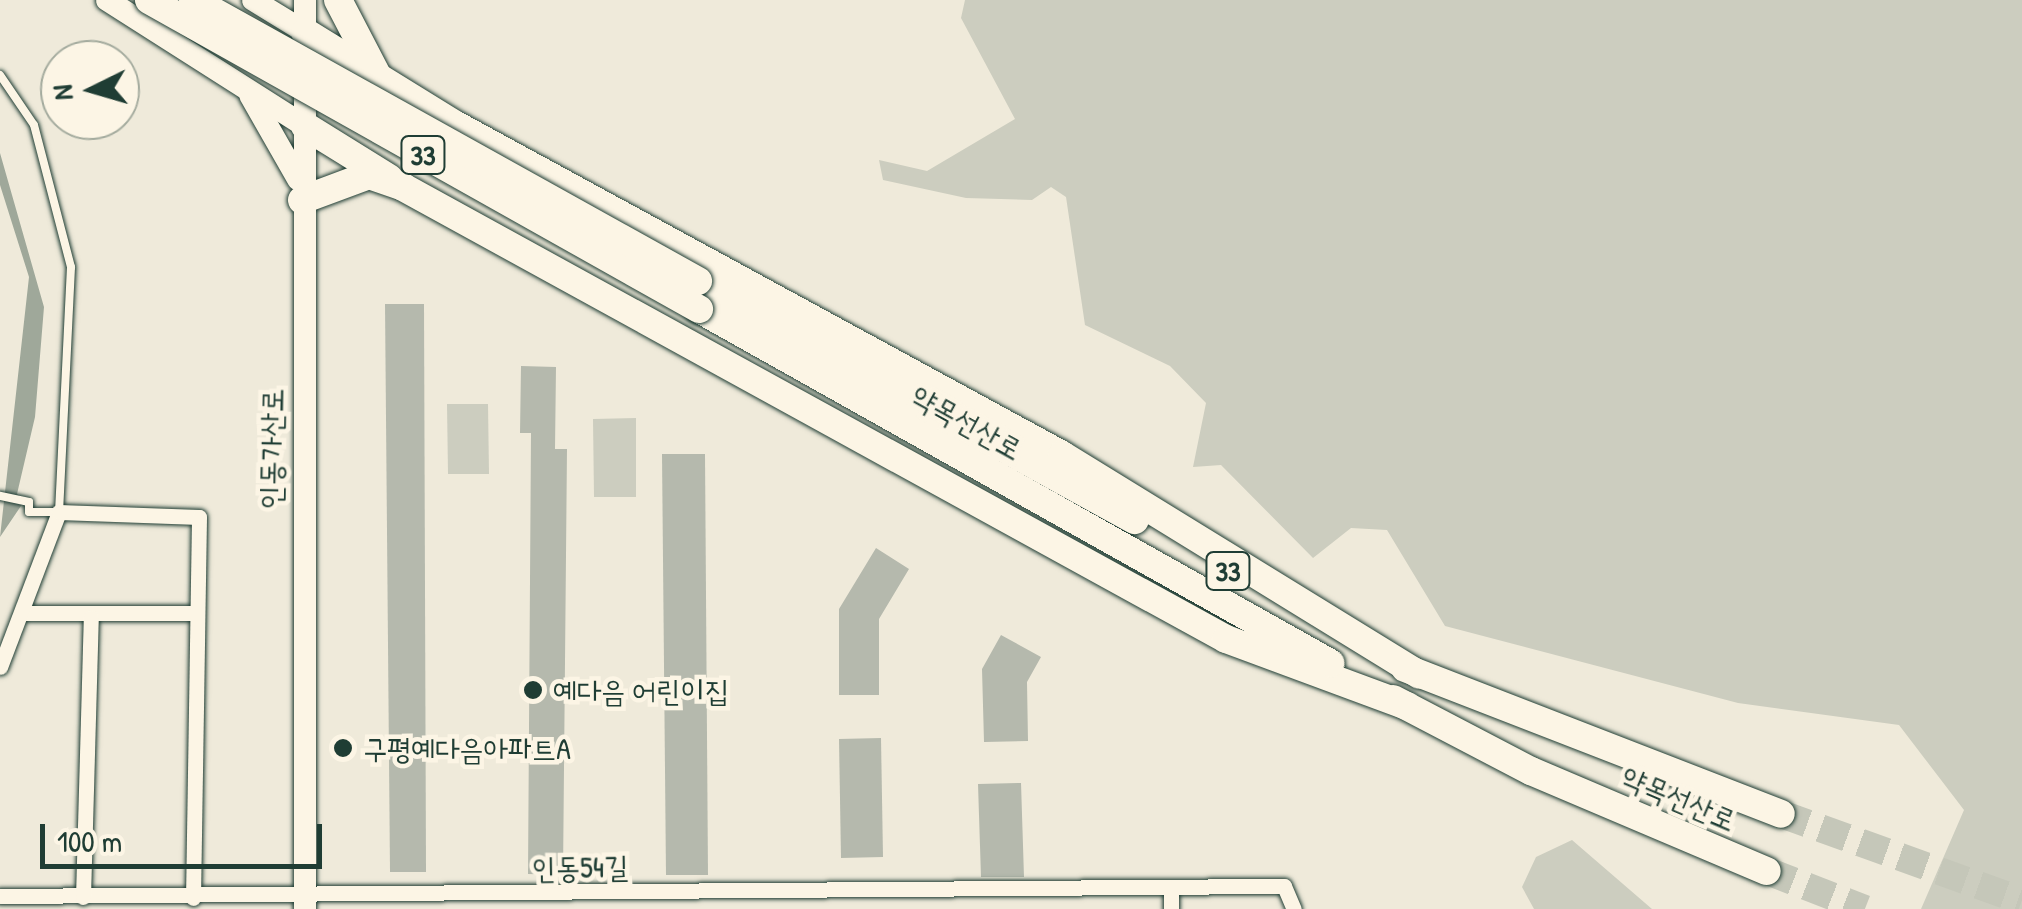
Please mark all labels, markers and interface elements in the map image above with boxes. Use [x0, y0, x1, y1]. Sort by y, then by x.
north arrow [40, 40, 140, 140]
text: N [43, 83, 82, 102]
road number: 33 [398, 132, 448, 178]
street label: 약목선산로 [905, 377, 1029, 467]
street label: 인동가산로 [252, 388, 290, 510]
road number: 33 [1203, 548, 1253, 594]
place label: 예다음 어린이집 [553, 672, 729, 708]
marker: 예다음 어린이집 [522, 679, 544, 701]
place label: 구평예다음아파트A [363, 730, 571, 766]
marker: 구평예다음아파트A [332, 737, 354, 759]
street label: 약목선산로 [1616, 758, 1742, 838]
scale bar [45, 804, 328, 866]
text: 100 m [57, 821, 122, 861]
street label: 인동54길 [532, 848, 628, 886]

